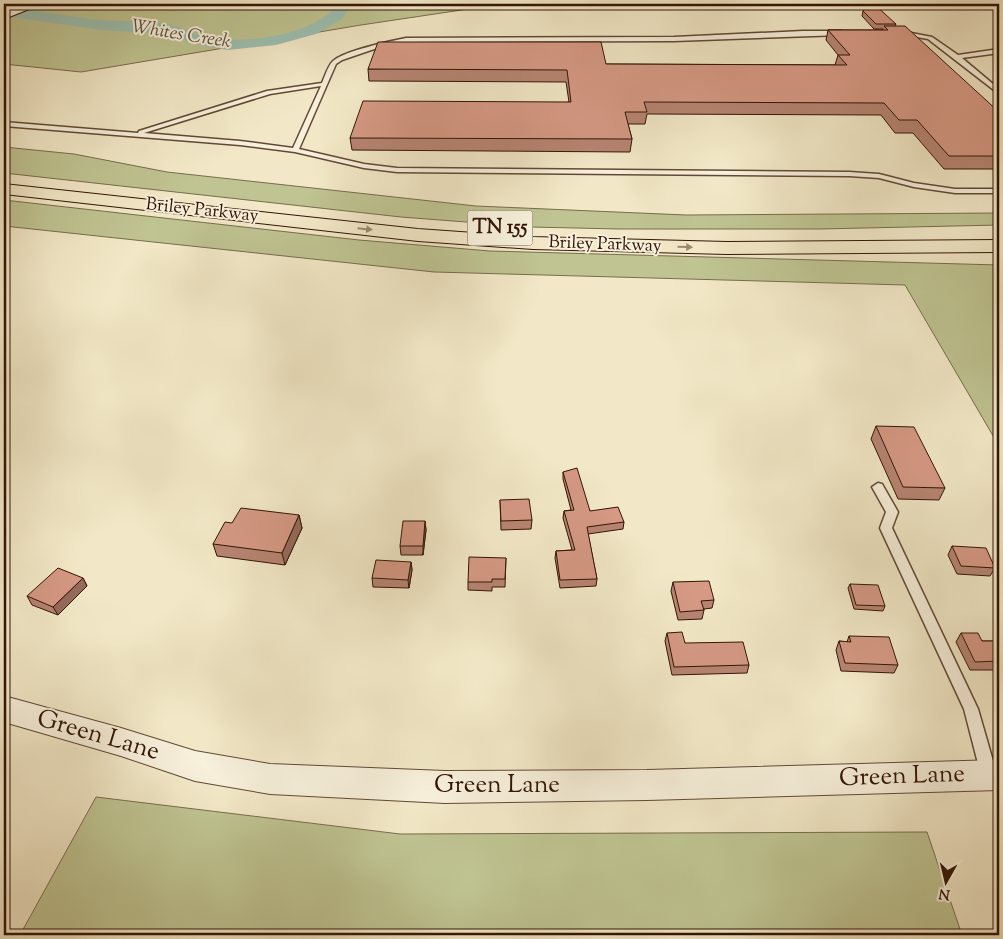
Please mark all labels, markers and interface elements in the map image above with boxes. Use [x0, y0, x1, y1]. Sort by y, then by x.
water label: Whites Creek [129, 14, 233, 56]
street label: Briley Parkway [144, 192, 260, 230]
road number: TN 155 [468, 210, 532, 246]
one-way arrow [358, 225, 374, 233]
street label: Briley Parkway [548, 230, 662, 260]
one-way arrow [677, 244, 693, 252]
street label: Green Lane [32, 701, 164, 771]
street label: Green Lane [838, 757, 966, 797]
street label: Green Lane [434, 768, 560, 804]
north arrow [920, 856, 970, 906]
text: N [938, 882, 951, 904]

